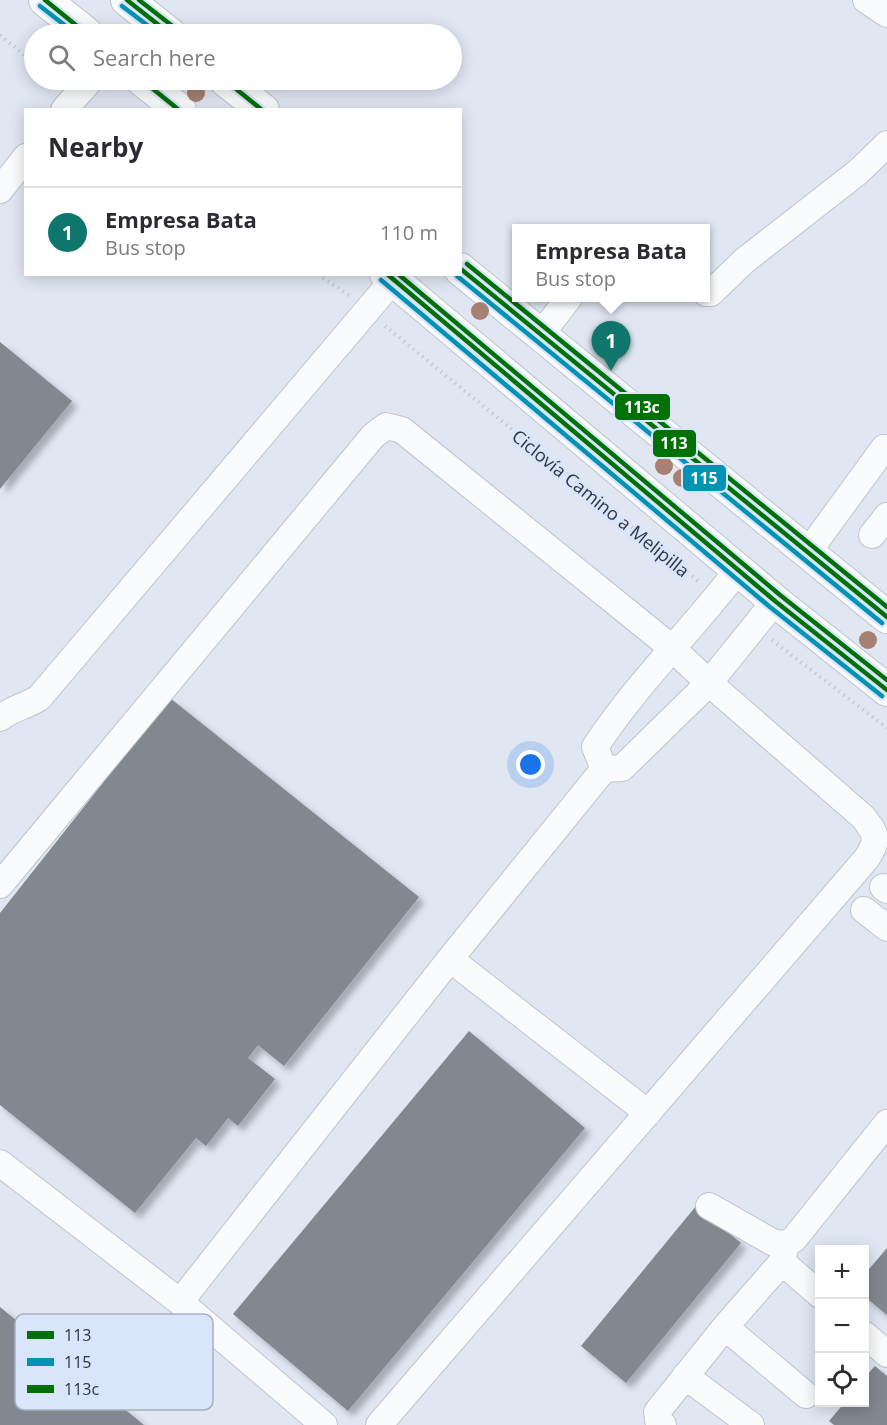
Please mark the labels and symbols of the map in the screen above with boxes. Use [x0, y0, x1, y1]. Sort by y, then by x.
pin: 1 [592, 322, 630, 371]
line badge: 113c [614, 393, 671, 421]
text: 113c [624, 396, 660, 418]
street label: Ciclovía Camino a Melipilla [507, 424, 695, 582]
line badge: 113 [652, 429, 697, 458]
text: 113 [660, 432, 688, 454]
line badge: 115 [682, 464, 727, 492]
text: 115 [690, 467, 718, 489]
your location [516, 750, 545, 779]
legend [15, 1314, 213, 1410]
text: 113 [64, 1324, 91, 1346]
text: 115 [64, 1351, 91, 1373]
text: 113c [64, 1378, 99, 1400]

